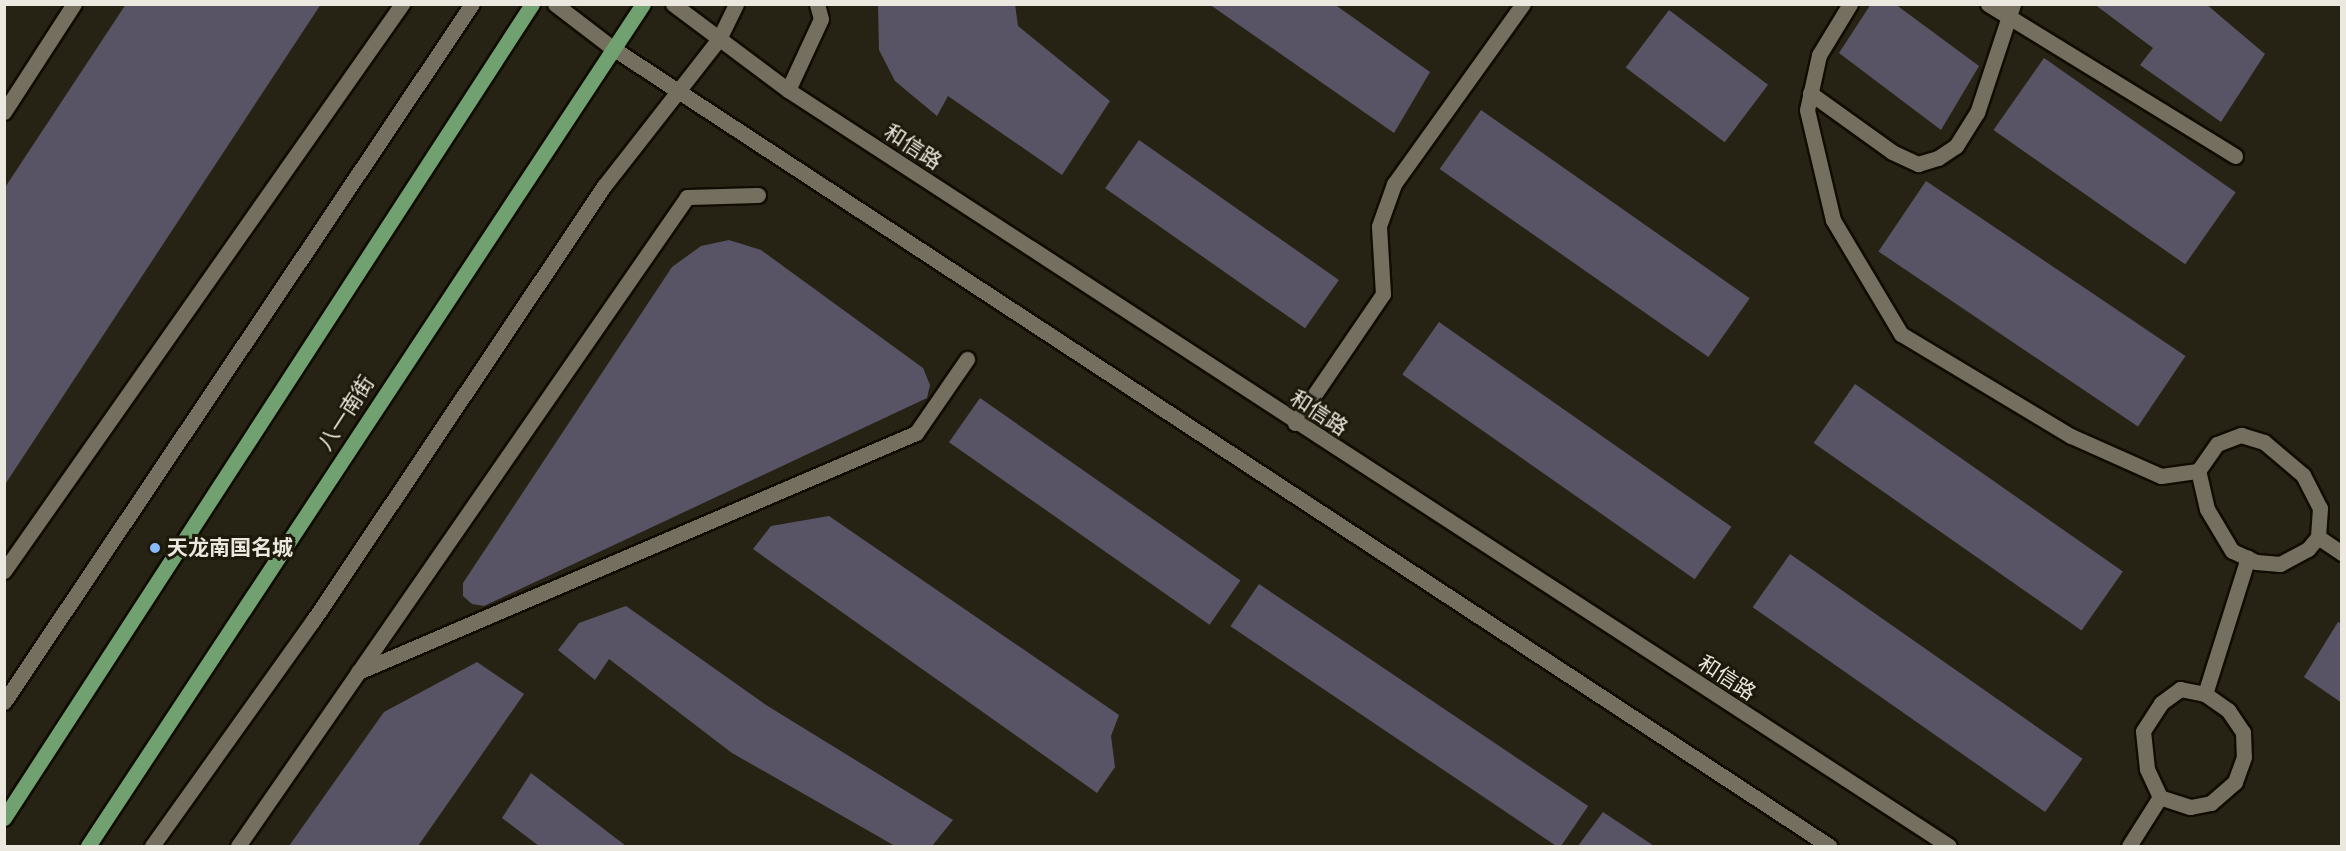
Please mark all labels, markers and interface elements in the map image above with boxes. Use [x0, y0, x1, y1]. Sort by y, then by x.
street label: 和信路 [880, 119, 946, 175]
street label: 八一南街 [313, 371, 379, 455]
street label: 和信路 [1286, 385, 1352, 441]
place label: 天龙南国名城 [167, 535, 293, 561]
marker: 天龙南国名城 [148, 541, 162, 555]
street label: 和信路 [1694, 650, 1760, 706]

